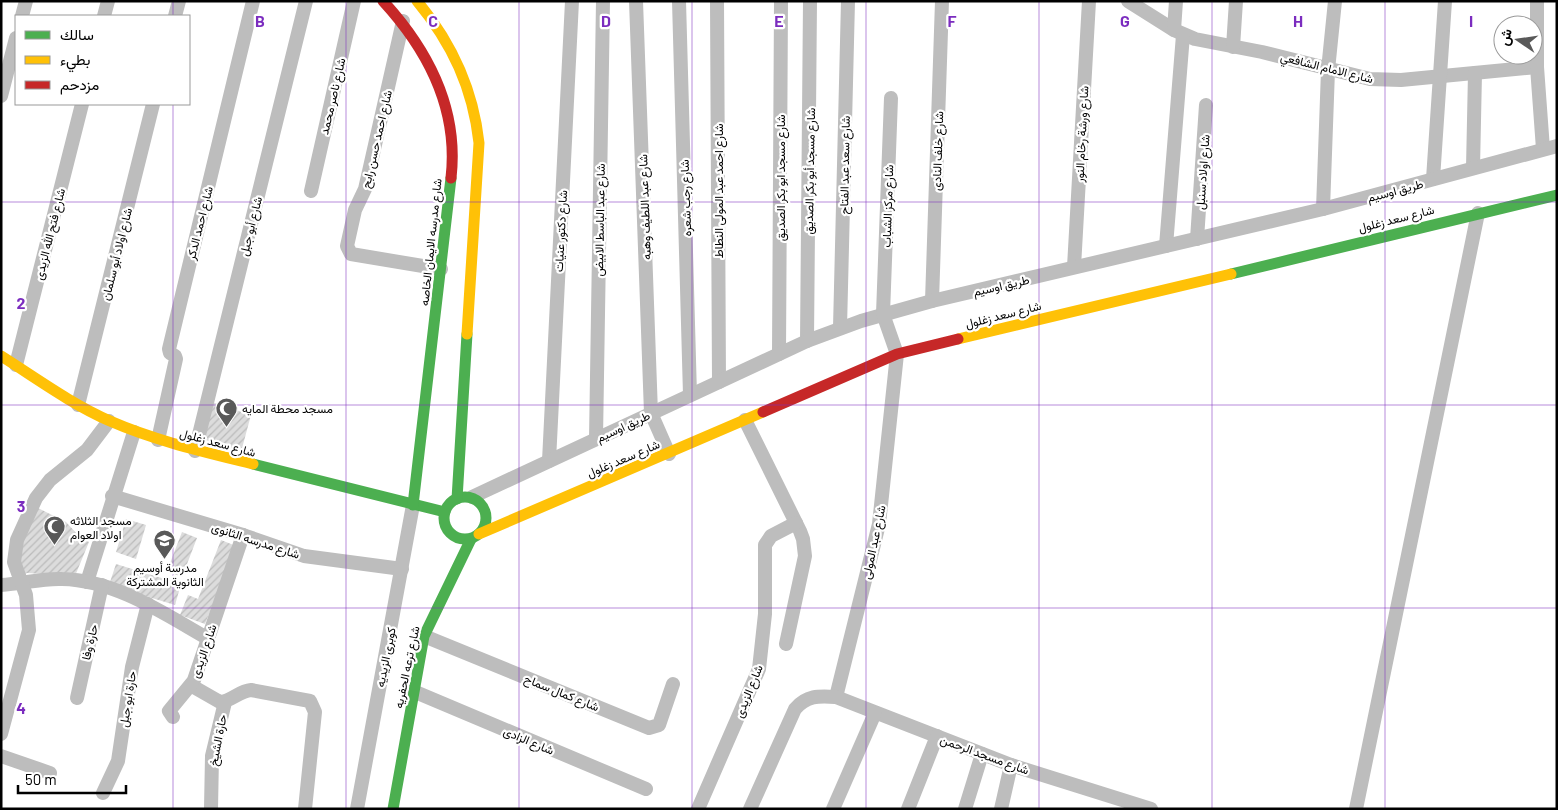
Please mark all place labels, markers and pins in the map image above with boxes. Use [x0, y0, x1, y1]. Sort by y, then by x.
mosque icon: مسجد محطة المايه [214, 396, 238, 427]
place label: مسجد محطة المايه [242, 401, 333, 416]
place label: مسجد الثلاثه اولاد العوام [70, 513, 132, 543]
mosque icon: مسجد الثلاثه اولاد العوام [42, 515, 66, 546]
school or university icon: مدرسة أوسيم الثانوية المشتركة [153, 528, 177, 559]
place label: مدرسة أوسيم الثانوية المشتركة [126, 560, 204, 590]

